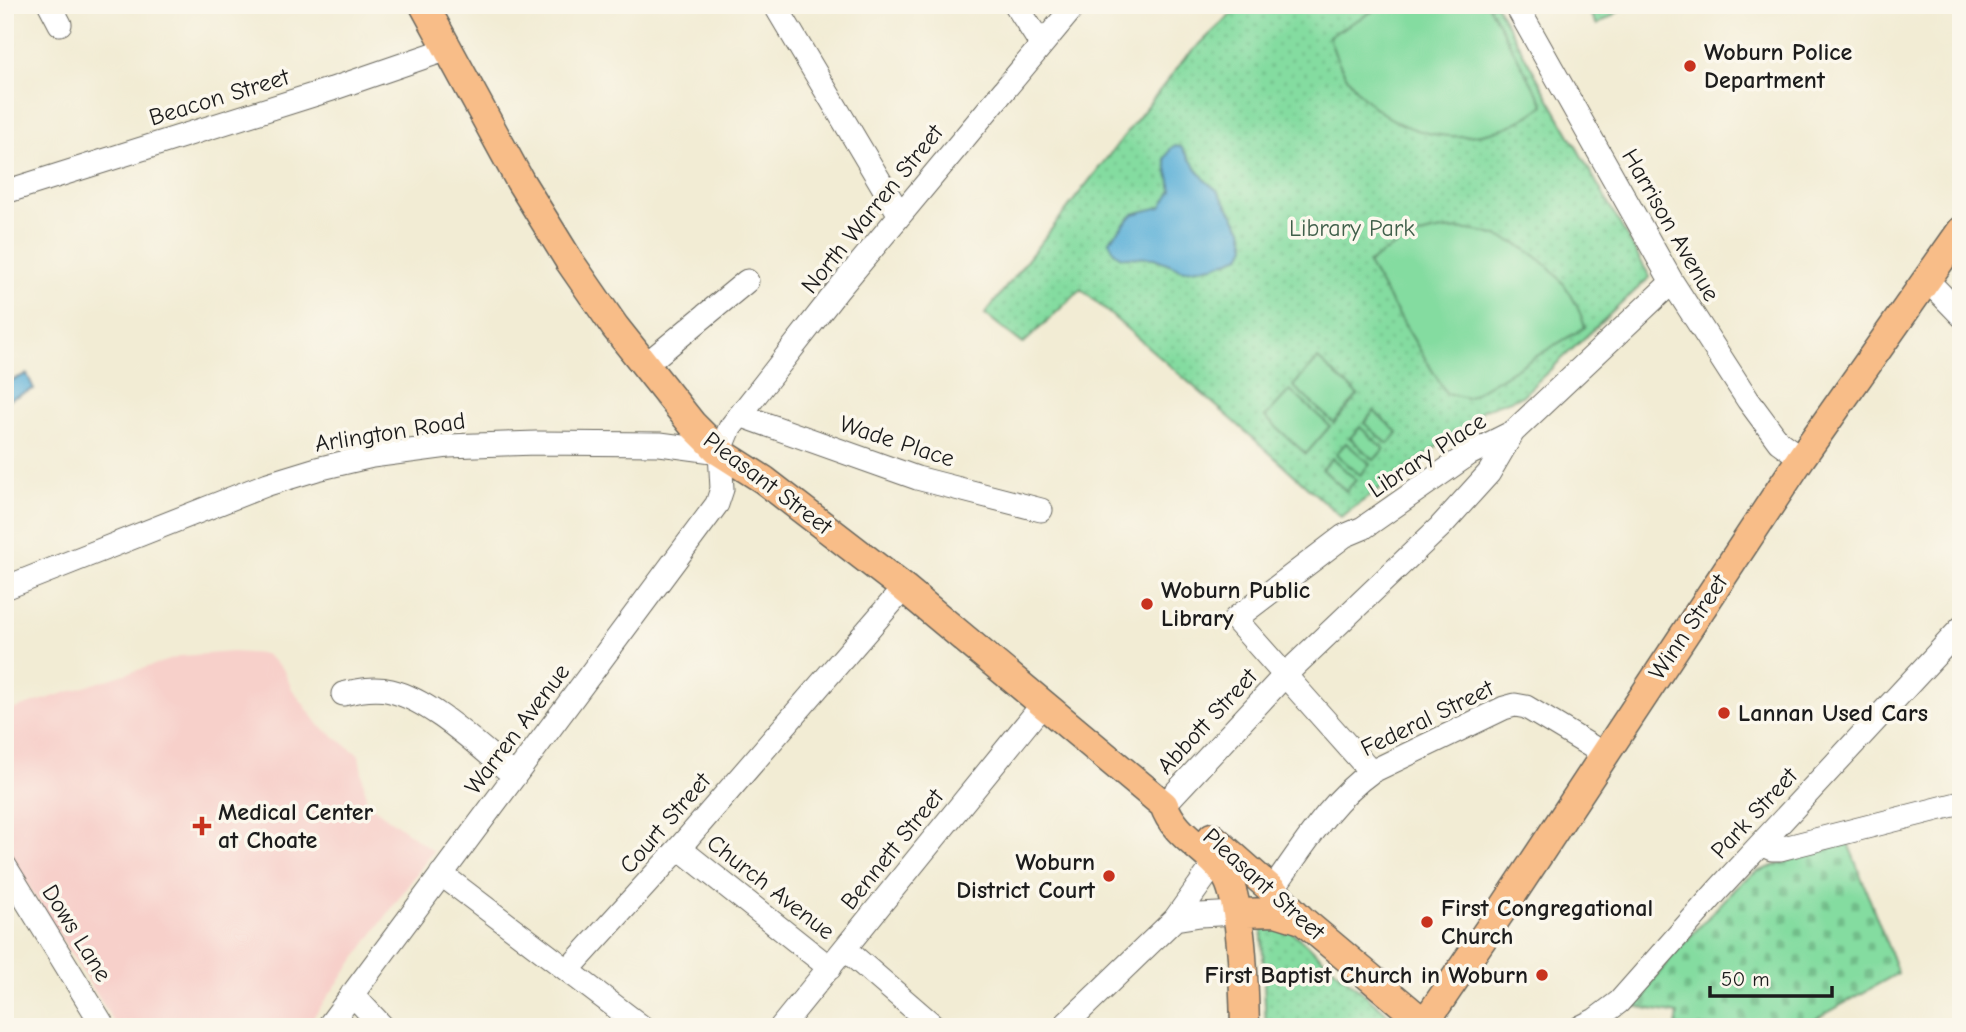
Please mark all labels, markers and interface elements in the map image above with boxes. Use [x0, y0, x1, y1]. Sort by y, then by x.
place label: Woburn Police Department [1704, 38, 1853, 94]
marker: Woburn Police Department [1682, 58, 1698, 74]
street label: Beacon Street [146, 62, 293, 132]
street label: North Warren Street [795, 118, 949, 299]
street label: Harrison Avenue [1616, 144, 1726, 306]
park label: Library Park [1289, 214, 1415, 242]
street label: Arlington Road [313, 406, 467, 458]
street label: Library Place [1363, 407, 1491, 503]
street label: Wade Place [836, 409, 958, 473]
street label: Pleasant Street [698, 426, 839, 541]
street label: Winn Street [1643, 568, 1734, 685]
place label: Woburn Public Library [1161, 576, 1310, 632]
marker: Woburn Public Library [1139, 596, 1155, 612]
street label: Warren Avenue [459, 658, 575, 800]
street label: Abbott Street [1151, 662, 1264, 780]
street label: Federal Street [1356, 673, 1499, 762]
place label: Lannan Used Cars [1738, 699, 1928, 727]
marker: Lannan Used Cars [1716, 705, 1732, 721]
street label: Park Street [1705, 761, 1804, 864]
street label: Court Street [614, 766, 717, 879]
street label: Bennett Street [835, 782, 950, 915]
place label: Medical Center at Choate [218, 798, 373, 854]
marker: Medical Center at Choate [192, 816, 212, 836]
street label: Pleasant Street [1198, 822, 1331, 947]
street label: Church Avenue [702, 828, 840, 946]
place label: Woburn District Court [956, 848, 1096, 904]
marker: Woburn District Court [1101, 868, 1117, 884]
street label: Dows Lane [36, 879, 118, 987]
place label: First Congregational Church [1441, 894, 1653, 950]
marker: First Congregational Church [1419, 914, 1435, 930]
scale bar [1710, 955, 1833, 999]
place label: First Baptist Church in Woburn [1204, 961, 1528, 989]
marker: First Baptist Church in Woburn [1534, 967, 1550, 983]
text: 50 m [1721, 967, 1770, 991]

